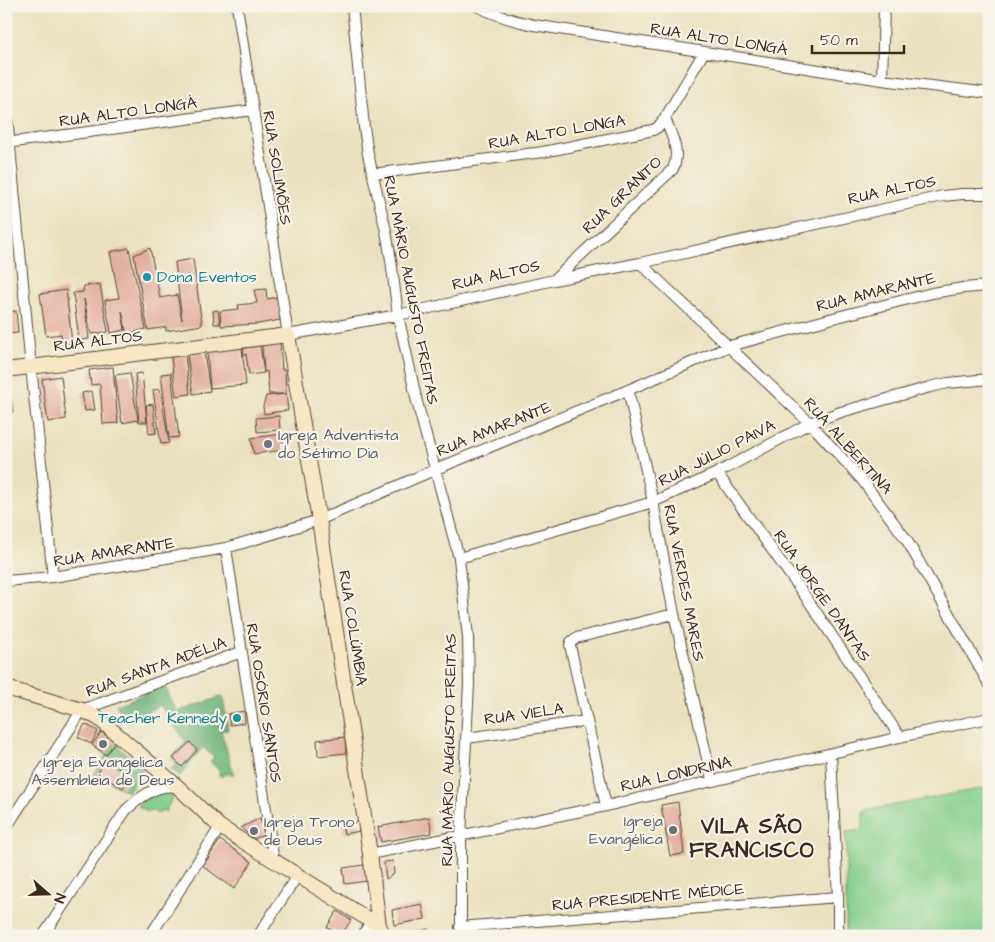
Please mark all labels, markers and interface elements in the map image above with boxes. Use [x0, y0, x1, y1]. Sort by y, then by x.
street label: RUA ALTO LONGÁ [649, 17, 789, 61]
scale bar [812, 22, 905, 54]
text: 50 m [820, 30, 858, 51]
street label: RUA ALTO LONGÁ [58, 91, 198, 133]
street label: RUA SOLIMÕES [257, 109, 297, 227]
street label: RUA ALTO LONGA [487, 109, 627, 155]
street label: RUA GRANITO [577, 151, 667, 239]
street label: RUA ALTOS [846, 170, 938, 210]
street label: RUA MÁRIO AUGUSTO FREITAS [378, 174, 444, 406]
street label: RUA ALTOS [450, 254, 542, 296]
place label: Dona Eventos [157, 266, 257, 288]
street label: RUA AMARANTE [814, 266, 938, 317]
marker: Dona Eventos [141, 271, 153, 283]
street label: RUA ALTOS [52, 325, 144, 357]
street label: RUA ALBERTINA [799, 393, 897, 499]
street label: RUA AMARANTE [433, 396, 555, 462]
street label: RUA JÚLIO PAIVA [655, 414, 779, 492]
place label: Igreja Adventista do Sétimo Dia [278, 424, 398, 464]
marker: Igreja Adventista do Sétimo Dia [262, 438, 274, 450]
street label: RUA VERDES MARES [658, 503, 710, 663]
street label: RUA JORGE DANTAS [768, 526, 876, 666]
street label: RUA AMARANTE [52, 532, 176, 572]
street label: RUA COLÚMBIA [333, 569, 373, 687]
street label: RUA OSÓRIO SANTOS [241, 622, 287, 784]
street label: RUA SANTA ADÉLIA [83, 631, 229, 703]
street label: RUA MÁRIO AUGUSTO FREITAS [436, 633, 462, 867]
street label: RUA VIELA [483, 698, 565, 730]
place label: Teacher Kennedy [98, 707, 227, 730]
marker: Teacher Kennedy [231, 712, 243, 724]
marker: Igreja Evangelica Assembleia de Deus [97, 738, 109, 750]
place label: Igreja Evangelica Assembleia de Deus [32, 751, 175, 791]
street label: RUA LONDRINA [618, 751, 734, 797]
place label: Igreja Evangélica [589, 810, 663, 851]
place label: Igreja Trono de Deus [264, 811, 354, 851]
district label: VILA SÃO FRANCISCO [689, 812, 815, 865]
marker: Igreja Evangélica [667, 824, 679, 836]
marker: Igreja Trono de Deus [248, 825, 260, 837]
north arrow [22, 870, 72, 920]
street label: RUA PRESIDENTE MÉDICE [551, 878, 746, 916]
text: N [48, 891, 70, 906]

